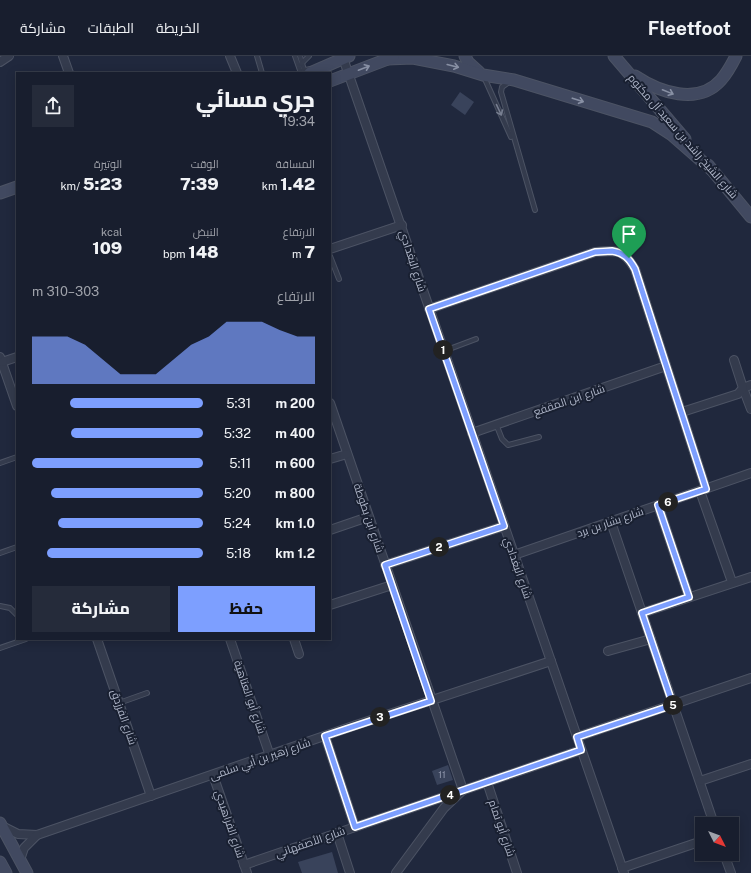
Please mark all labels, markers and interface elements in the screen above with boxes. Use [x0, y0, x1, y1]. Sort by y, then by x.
text: Fleetfoot [648, 17, 731, 39]
text: مشاركة [20, 20, 66, 36]
text: الطبقات [88, 20, 134, 36]
text: الخريطة [156, 20, 200, 36]
one-way arrow [446, 63, 459, 70]
one-way arrow [357, 64, 369, 72]
street label: شارع الشيخ راشد بن سعيد آل مكتوم [624, 71, 740, 202]
button: share [32, 85, 74, 127]
text: جري مسائي [196, 86, 315, 112]
one-way arrow [661, 88, 673, 96]
one-way arrow [572, 97, 585, 104]
one-way arrow [496, 104, 503, 116]
text: 19:34 [282, 114, 315, 129]
text: الوتيرة [94, 158, 122, 170]
text: الوقت [191, 158, 219, 170]
text: المسافة [276, 158, 315, 170]
text: 5:23 [83, 174, 122, 194]
text: 7:39 [180, 174, 219, 194]
text: 1.42 [280, 174, 315, 194]
text: /km [60, 180, 83, 192]
text: km [262, 180, 280, 192]
pin [612, 217, 646, 258]
icon: arrive [618, 223, 640, 245]
text: kcal [101, 226, 122, 238]
text: النبض [193, 226, 219, 238]
text: الارتفاع [283, 226, 315, 238]
street label: شارع البغدادي [395, 229, 429, 294]
text: 109 [92, 238, 122, 258]
text: 148 [188, 242, 219, 262]
text: 7 [304, 242, 315, 262]
text: bpm [163, 248, 188, 260]
text: m [292, 248, 304, 260]
text: 303–310 m [32, 284, 99, 299]
text: الارتفاع [277, 289, 315, 304]
pin: 1 [433, 340, 453, 360]
text: 1 [441, 344, 445, 356]
street label: شارع ابن المقفع [532, 382, 607, 420]
text: 5:31 [226, 396, 251, 411]
text: 200 m [275, 396, 315, 411]
text: 5:32 [224, 426, 251, 441]
text: 400 m [275, 426, 315, 441]
text: 5:11 [229, 456, 251, 471]
text: 600 m [275, 456, 315, 471]
street label: شارع ابن بطوطة [350, 482, 386, 555]
text: 5:20 [224, 486, 251, 501]
text: 800 m [275, 486, 315, 501]
pin: 6 [658, 492, 678, 512]
text: 6 [664, 496, 672, 508]
street label: شارع بشار بن برد [575, 505, 646, 541]
text: 5:24 [224, 516, 251, 531]
text: 1.0 km [275, 516, 315, 531]
street label: شارع البغدادي [499, 536, 534, 601]
pin: 2 [429, 537, 449, 557]
text: 2 [436, 541, 443, 553]
text: 5:18 [226, 546, 251, 561]
text: 1.2 km [275, 546, 315, 561]
button: مشاركة [32, 586, 170, 632]
button: حفظ [178, 586, 315, 632]
street label: شارع أبو العتاهية [230, 658, 269, 736]
street label: شارع الفرزدق [107, 688, 139, 747]
pin: 5 [663, 695, 683, 715]
text: 5 [669, 699, 677, 711]
pin: 3 [370, 707, 390, 727]
text: 3 [376, 711, 384, 723]
street label: شارع زهير بن أبي سلمى [208, 735, 313, 785]
house number: 11 [438, 769, 446, 780]
pin: 4 [440, 785, 460, 805]
street label: شارع الفراهيدي [210, 788, 247, 860]
text: 4 [446, 789, 454, 801]
street label: شارع أبو تمام [485, 798, 518, 859]
north arrow [695, 817, 739, 861]
map controls [695, 817, 739, 861]
street label: شارع الأصفهاني [273, 824, 348, 862]

